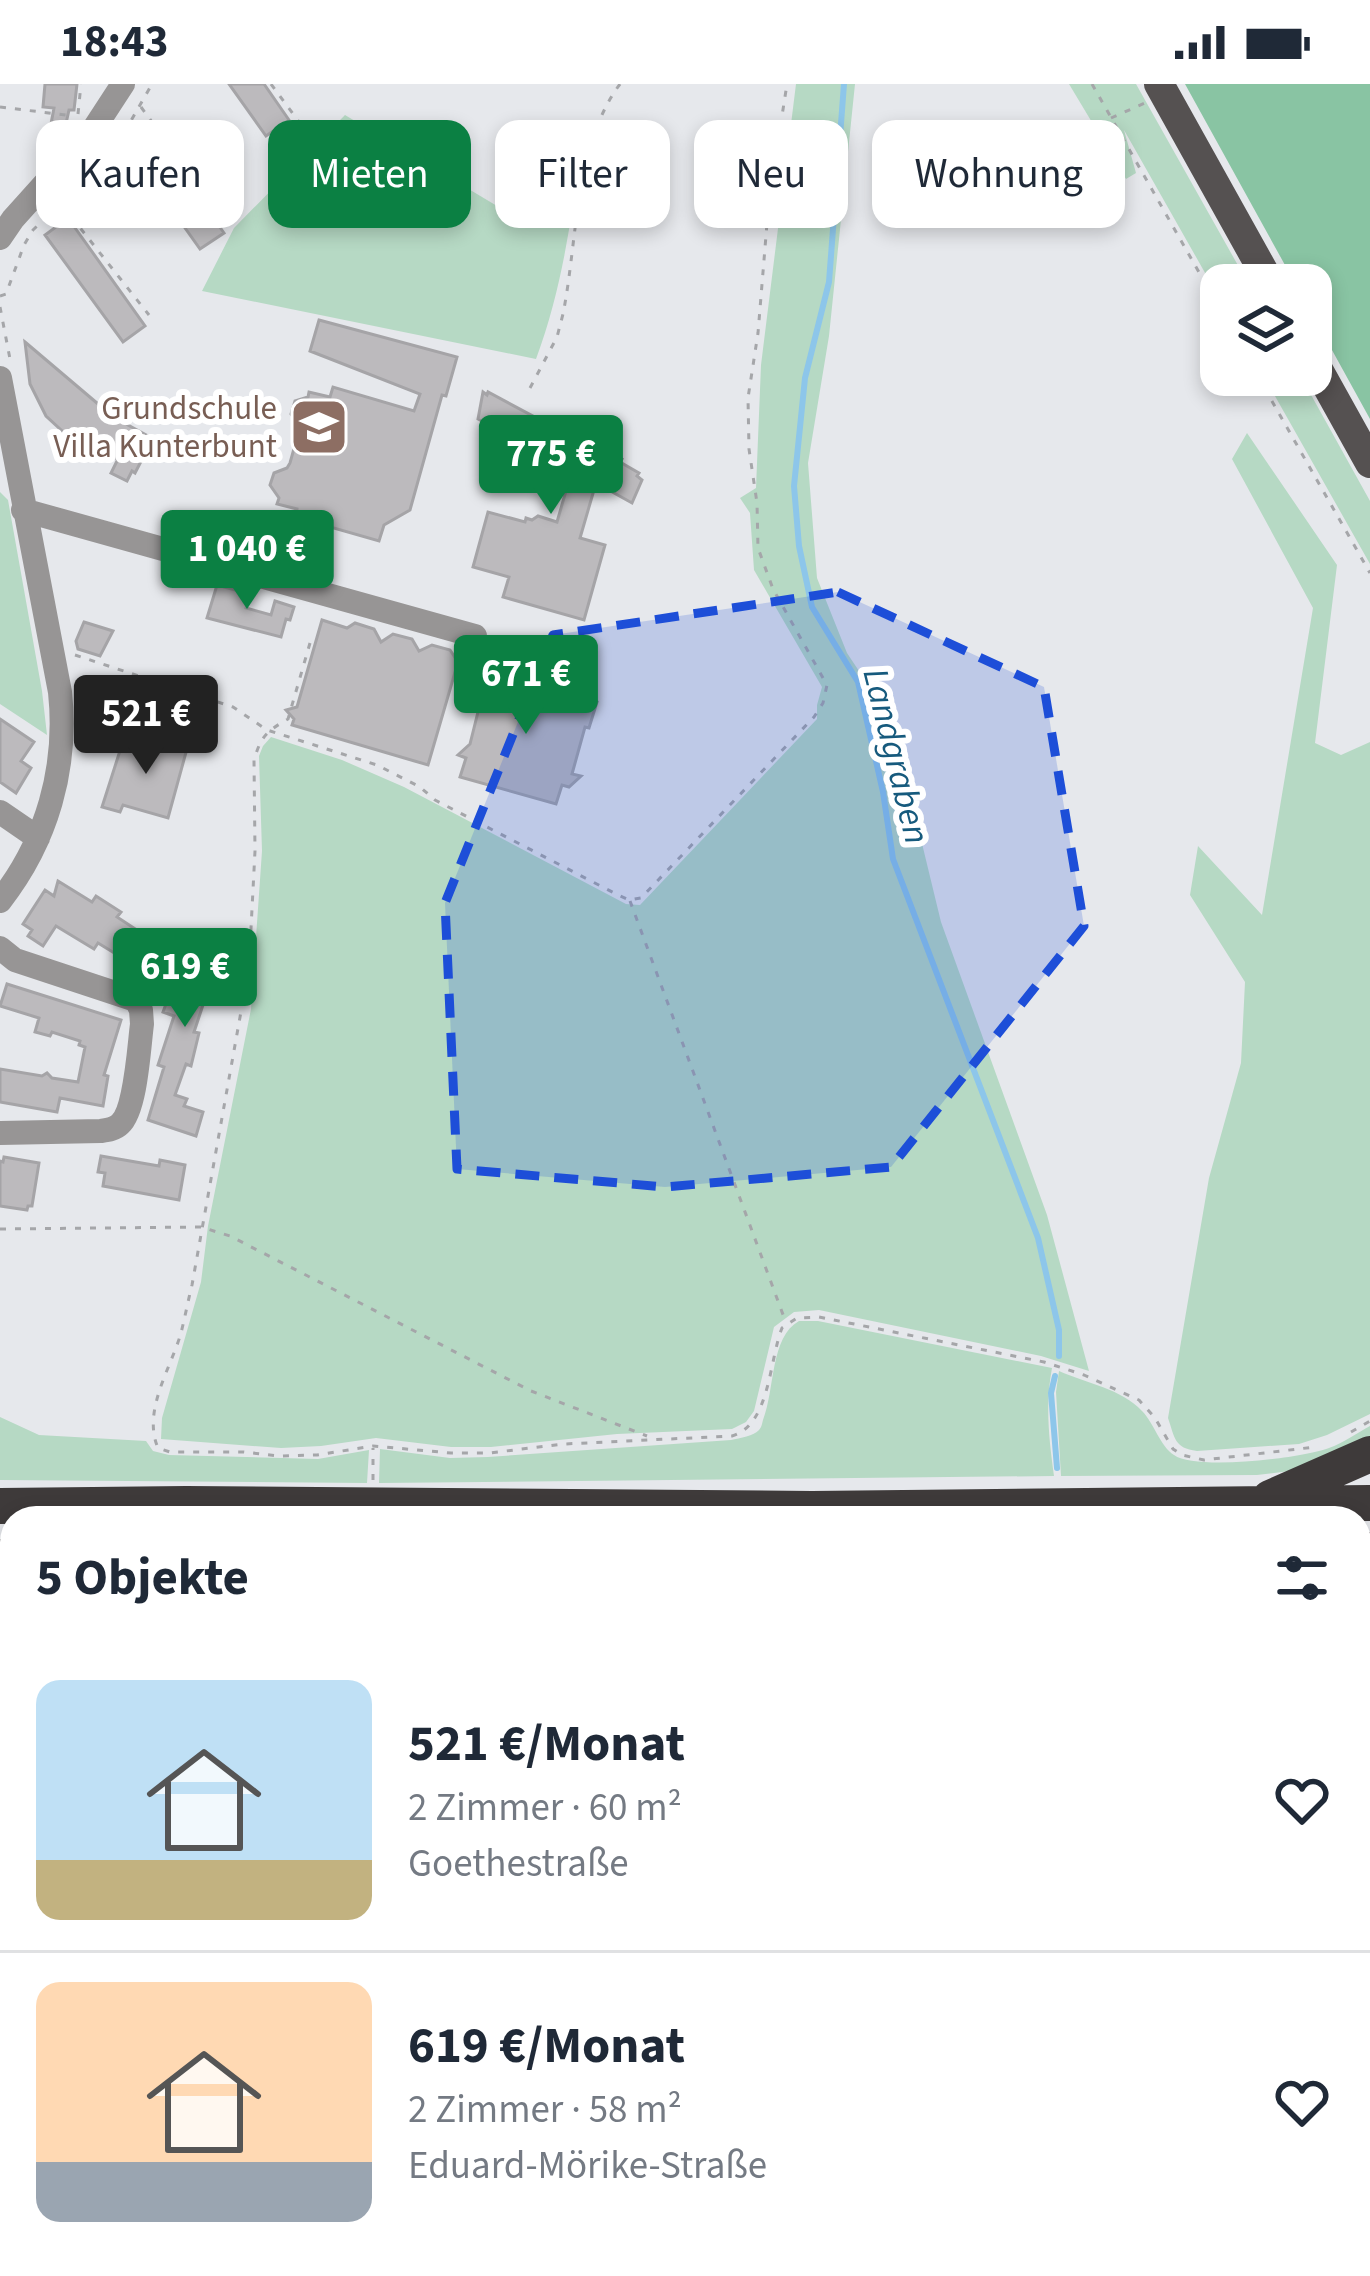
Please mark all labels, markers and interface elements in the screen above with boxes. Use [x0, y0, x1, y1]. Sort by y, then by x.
text: 18:43 [60, 10, 169, 74]
chip: Kaufen [36, 120, 244, 228]
chip: Mieten [268, 120, 471, 228]
chip: Filter [495, 120, 670, 228]
chip: Neu [694, 120, 848, 228]
chip: Wohnung [872, 120, 1125, 228]
map controls [1200, 264, 1332, 396]
button: layers [1200, 264, 1332, 396]
place label: Grundschule Villa Kunterbunt [53, 385, 277, 470]
school or university icon: Grundschule Villa Kunterbunt [288, 396, 350, 458]
pin: 775 € [467, 415, 635, 517]
text: 775 € [506, 426, 596, 482]
pin: 1 040 € [136, 510, 358, 612]
text: 1 040 € [188, 521, 306, 577]
pin: 671 € [442, 635, 610, 737]
text: 671 € [481, 646, 571, 702]
water label: Landgraben [850, 663, 942, 849]
pin: 521 € [62, 675, 230, 777]
text: 521 € [101, 686, 191, 742]
pin: 619 € [101, 928, 269, 1030]
text: 619 € [140, 939, 230, 995]
text: 5 Objekte [36, 1542, 249, 1614]
icon: filters [1269, 1545, 1335, 1611]
text: 521 €/Monat [408, 1708, 685, 1780]
icon: home [132, 1728, 276, 1872]
icon: heart [1269, 1767, 1335, 1833]
text: 2 Zimmer · 60 m² [408, 1780, 682, 1836]
text: Goethestraße [408, 1836, 629, 1892]
text: 619 €/Monat [408, 2010, 685, 2082]
icon: home [132, 2030, 276, 2174]
icon: heart [1269, 2069, 1335, 2135]
text: 2 Zimmer · 58 m² [408, 2082, 682, 2138]
text: Eduard-Mörike-Straße [408, 2138, 767, 2194]

